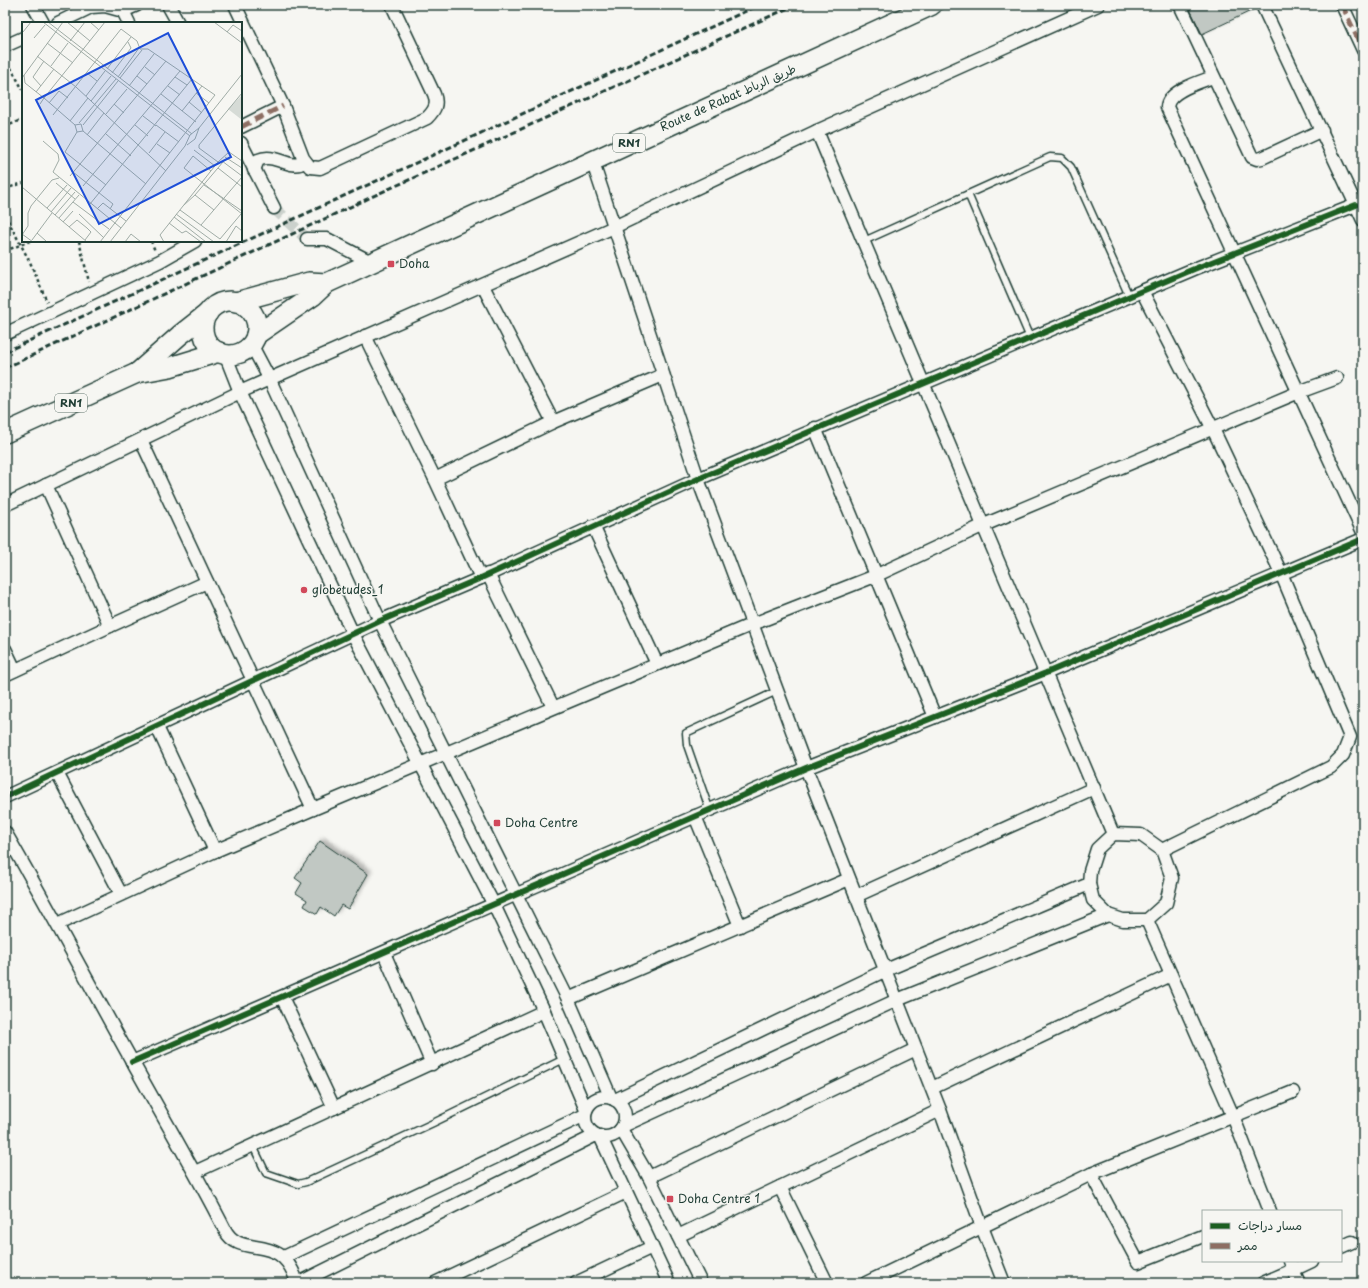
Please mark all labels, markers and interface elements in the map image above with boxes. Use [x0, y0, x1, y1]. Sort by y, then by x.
inset map [22, 22, 242, 242]
street label: Route de Rabat طريق الرباط [657, 59, 799, 135]
road number: RN1 [613, 134, 645, 152]
place label: Doha [399, 254, 430, 272]
marker: Doha [386, 259, 396, 269]
road number: RN1 [55, 394, 87, 412]
place label: globetudes_1 [312, 580, 383, 598]
marker: globetudes_1 [299, 585, 309, 595]
place label: Doha Centre [505, 813, 578, 831]
marker: Doha Centre [492, 818, 502, 828]
place label: Doha Centre 1 [678, 1189, 760, 1207]
marker: Doha Centre 1 [665, 1194, 675, 1204]
legend [1202, 1210, 1342, 1262]
text: مسار دراجات [1238, 1216, 1302, 1234]
text: ممر [1237, 1236, 1257, 1254]

